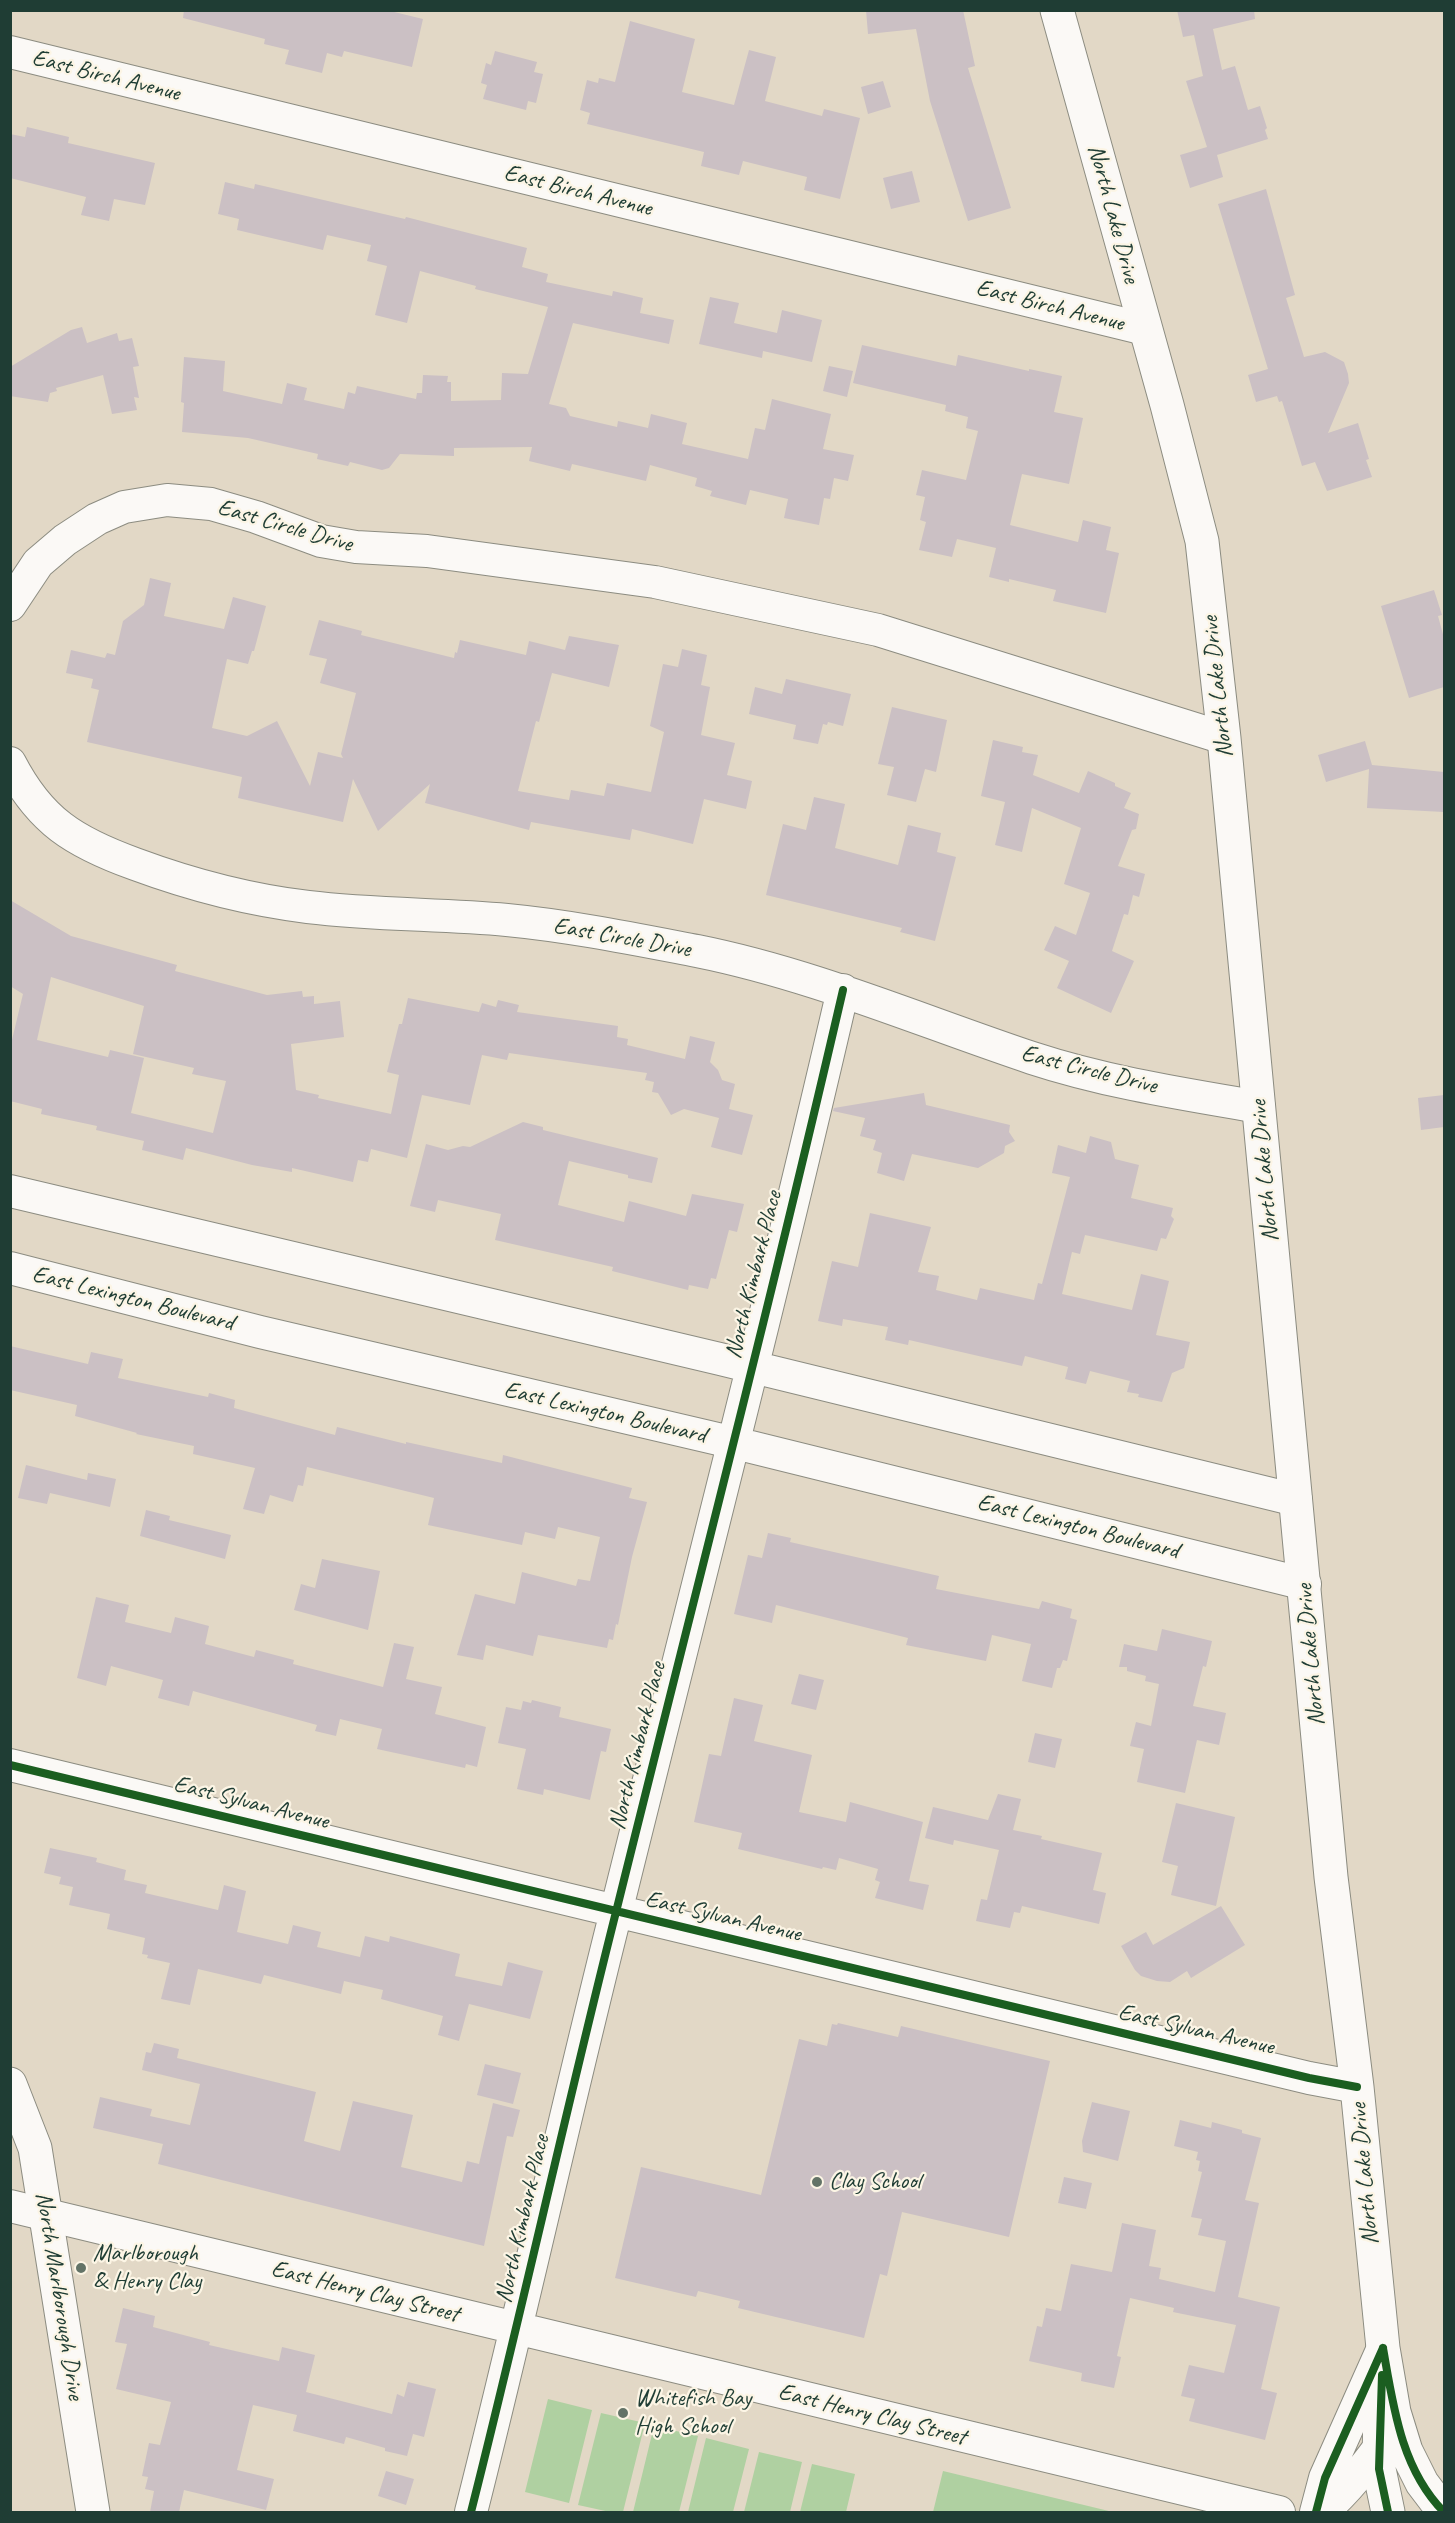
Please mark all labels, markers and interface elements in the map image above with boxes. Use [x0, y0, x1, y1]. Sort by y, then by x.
street label: East Birch Avenue [29, 44, 183, 108]
street label: North Lake Drive [1081, 142, 1145, 286]
street label: East Birch Avenue [501, 159, 655, 223]
street label: East Birch Avenue [973, 274, 1127, 338]
street label: East Circle Drive [214, 493, 356, 559]
street label: North Lake Drive [1196, 615, 1240, 759]
street label: East Circle Drive [551, 912, 693, 964]
street label: East Circle Drive [1018, 1039, 1160, 1101]
street label: North Lake Drive [1244, 1099, 1286, 1243]
street label: North Kimbark Place [719, 1188, 789, 1362]
street label: East Lexington Boulevard [29, 1260, 237, 1338]
street label: East Lexington Boulevard [501, 1376, 709, 1450]
street label: East Lexington Boulevard [974, 1488, 1182, 1566]
street label: North Lake Drive [1290, 1583, 1332, 1727]
street label: North Kimbark Place [603, 1659, 673, 1833]
street label: East Sylvan Avenue [170, 1770, 332, 1836]
street label: East Sylvan Avenue [642, 1885, 804, 1949]
street label: East Sylvan Avenue [1115, 1998, 1277, 2062]
street label: North Lake Drive [1344, 2102, 1386, 2246]
street label: North Kimbark Place [490, 2132, 556, 2306]
place label: Clay School [829, 2168, 921, 2196]
marker: Clay School [810, 2175, 824, 2189]
street label: North Marlborough Drive [28, 2190, 90, 2402]
place label: Marlborough & Henry Clay [93, 2240, 201, 2296]
street label: East Henry Clay Street [268, 2255, 462, 2329]
marker: Marlborough & Henry Clay [74, 2261, 88, 2275]
street label: East Henry Clay Street [775, 2378, 969, 2452]
place label: Whitefish Bay High School [635, 2385, 751, 2441]
marker: Whitefish Bay High School [616, 2406, 630, 2420]

